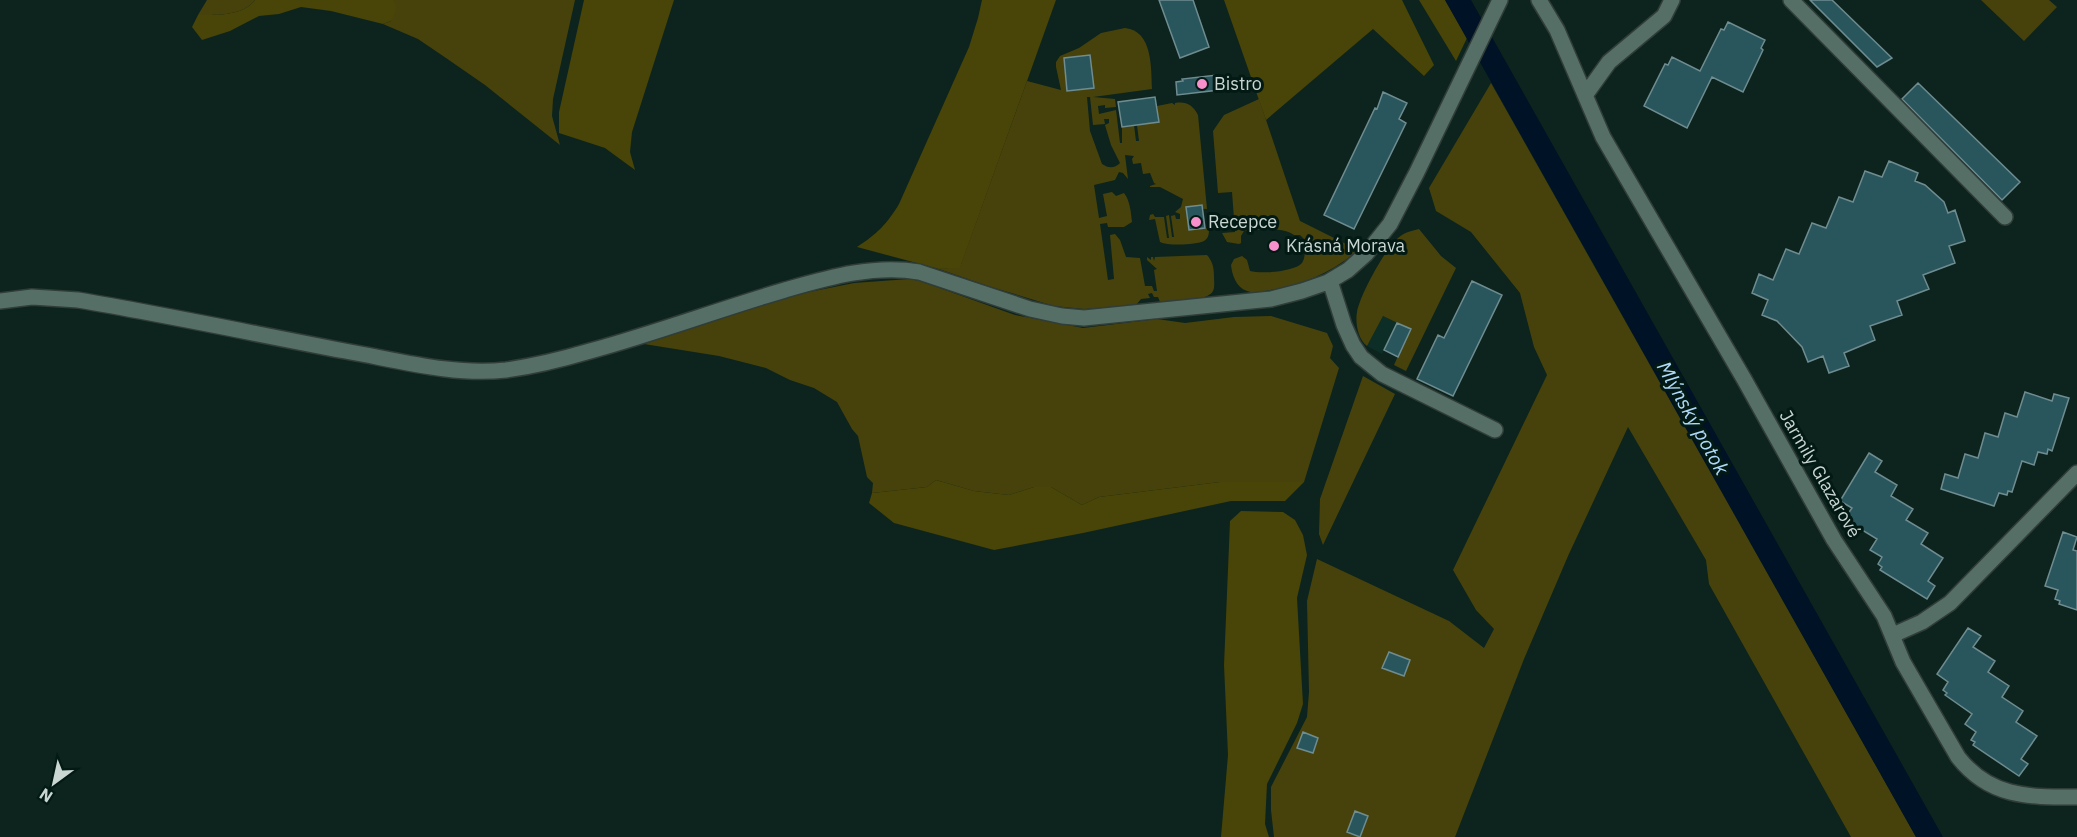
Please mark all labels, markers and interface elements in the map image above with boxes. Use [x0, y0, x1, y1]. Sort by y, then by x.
place label: Bistro [1214, 72, 1262, 95]
marker: Bistro [1195, 77, 1209, 91]
place label: Recepce [1208, 210, 1277, 233]
marker: Recepce [1189, 215, 1203, 229]
place label: Krásná Morava [1286, 234, 1406, 257]
marker: Krásná Morava [1267, 239, 1281, 253]
water label: Mlýnský potok [1651, 356, 1736, 480]
street label: Jarmily Glazarové [1775, 406, 1866, 542]
north arrow [24, 753, 84, 813]
text: N [36, 784, 56, 807]

